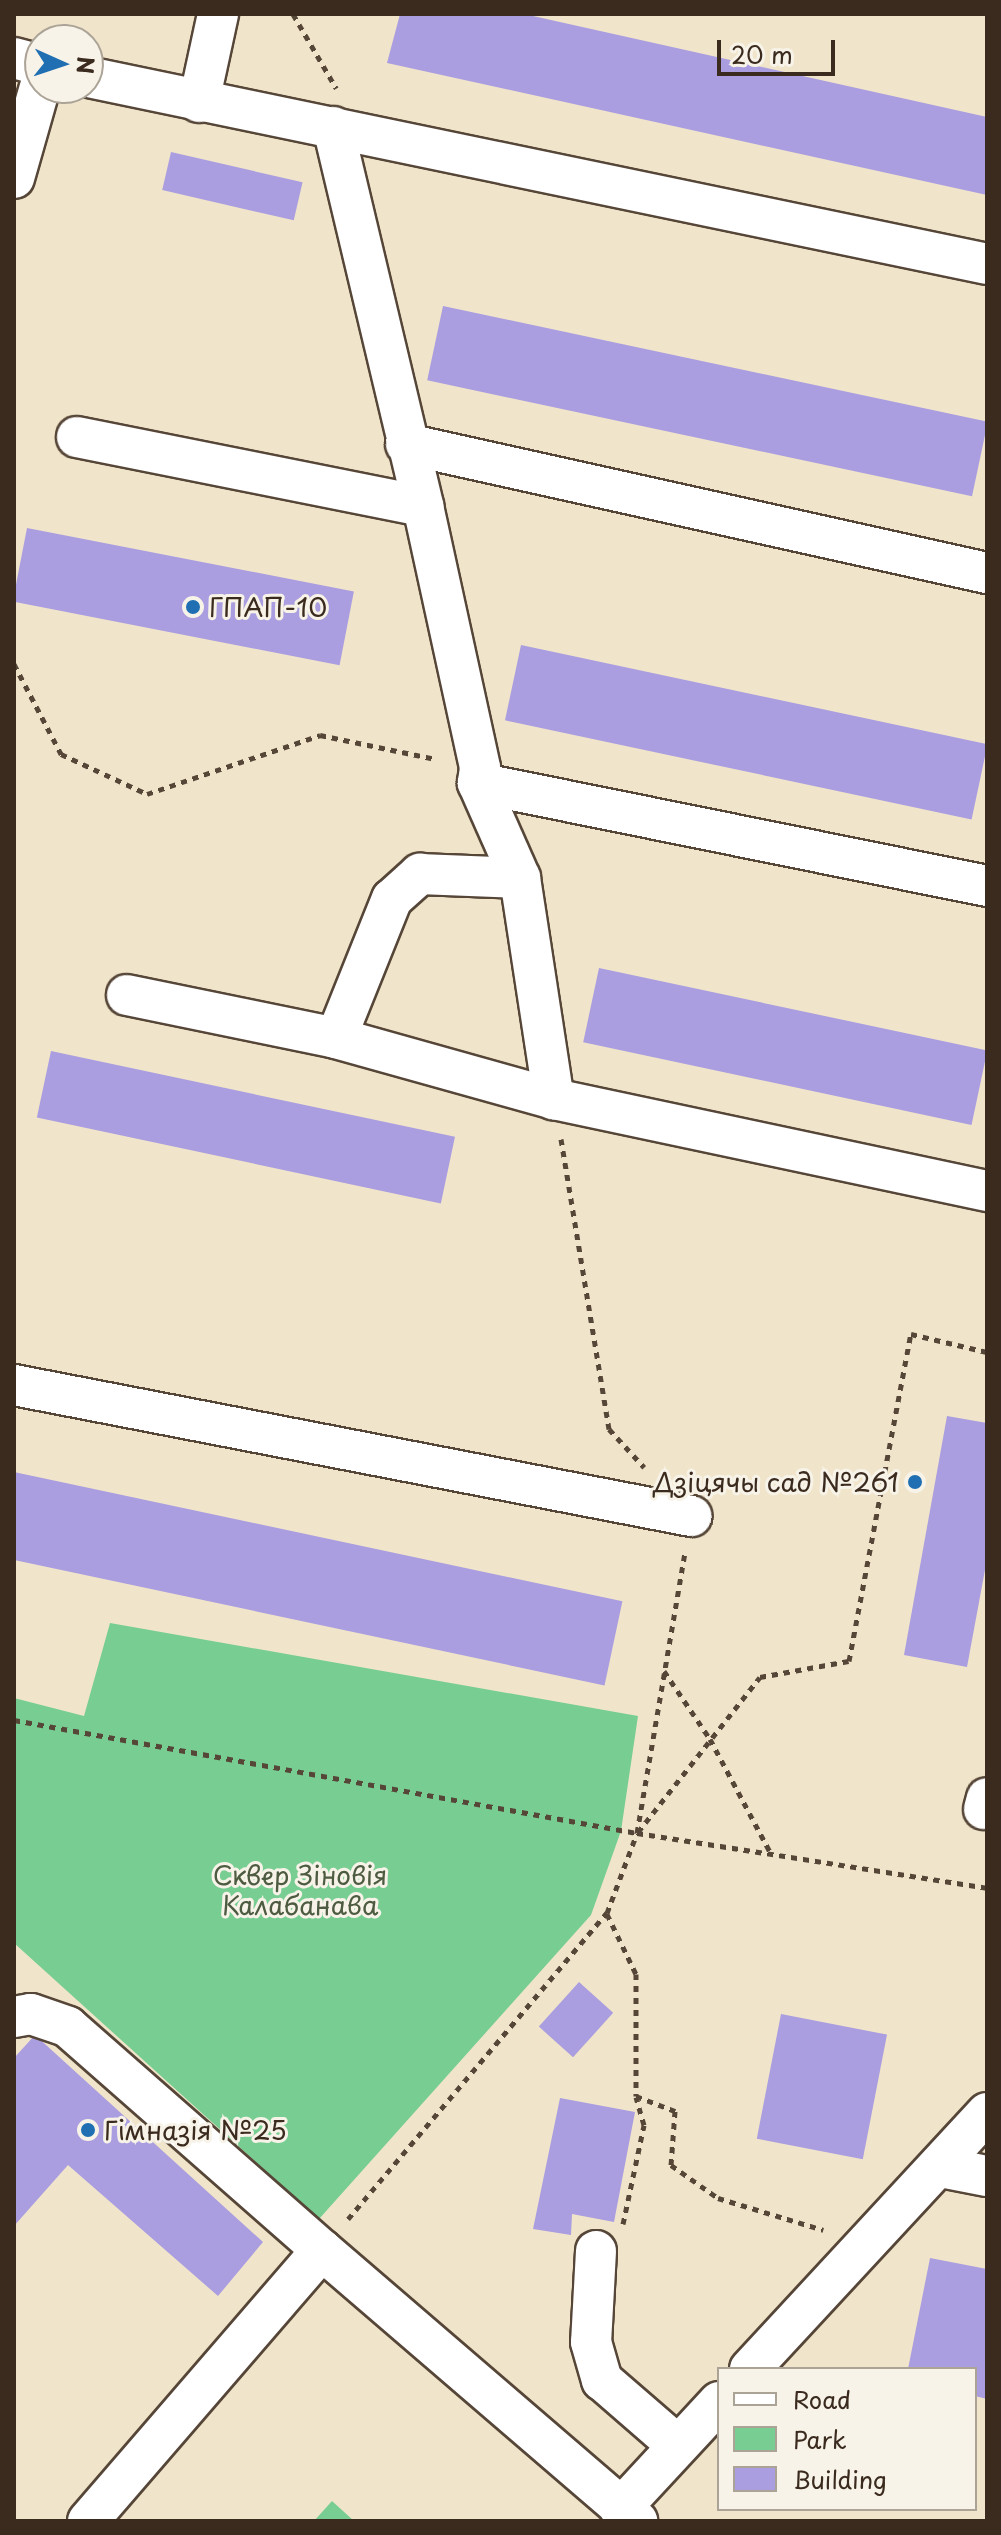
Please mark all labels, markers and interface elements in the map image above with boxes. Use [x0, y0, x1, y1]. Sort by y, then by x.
north arrow [24, 24, 104, 104]
scale bar [721, 24, 839, 74]
text: 20 m [731, 36, 793, 72]
text: N [70, 56, 103, 75]
place label: ГПАП-10 [209, 591, 327, 623]
marker: ГПАП-10 [184, 598, 202, 616]
place label: Дзіцячы сад №261 [652, 1466, 899, 1498]
marker: Дзіцячы сад №261 [906, 1473, 924, 1491]
park label: Сквер Зіновія Калабанава [212, 1859, 388, 1920]
place label: Гімназія №25 [104, 2114, 287, 2146]
marker: Гімназія №25 [79, 2121, 97, 2139]
legend [717, 2367, 977, 2511]
text: Road [793, 2381, 851, 2417]
text: Park [793, 2421, 847, 2457]
text: Building [793, 2461, 887, 2497]

